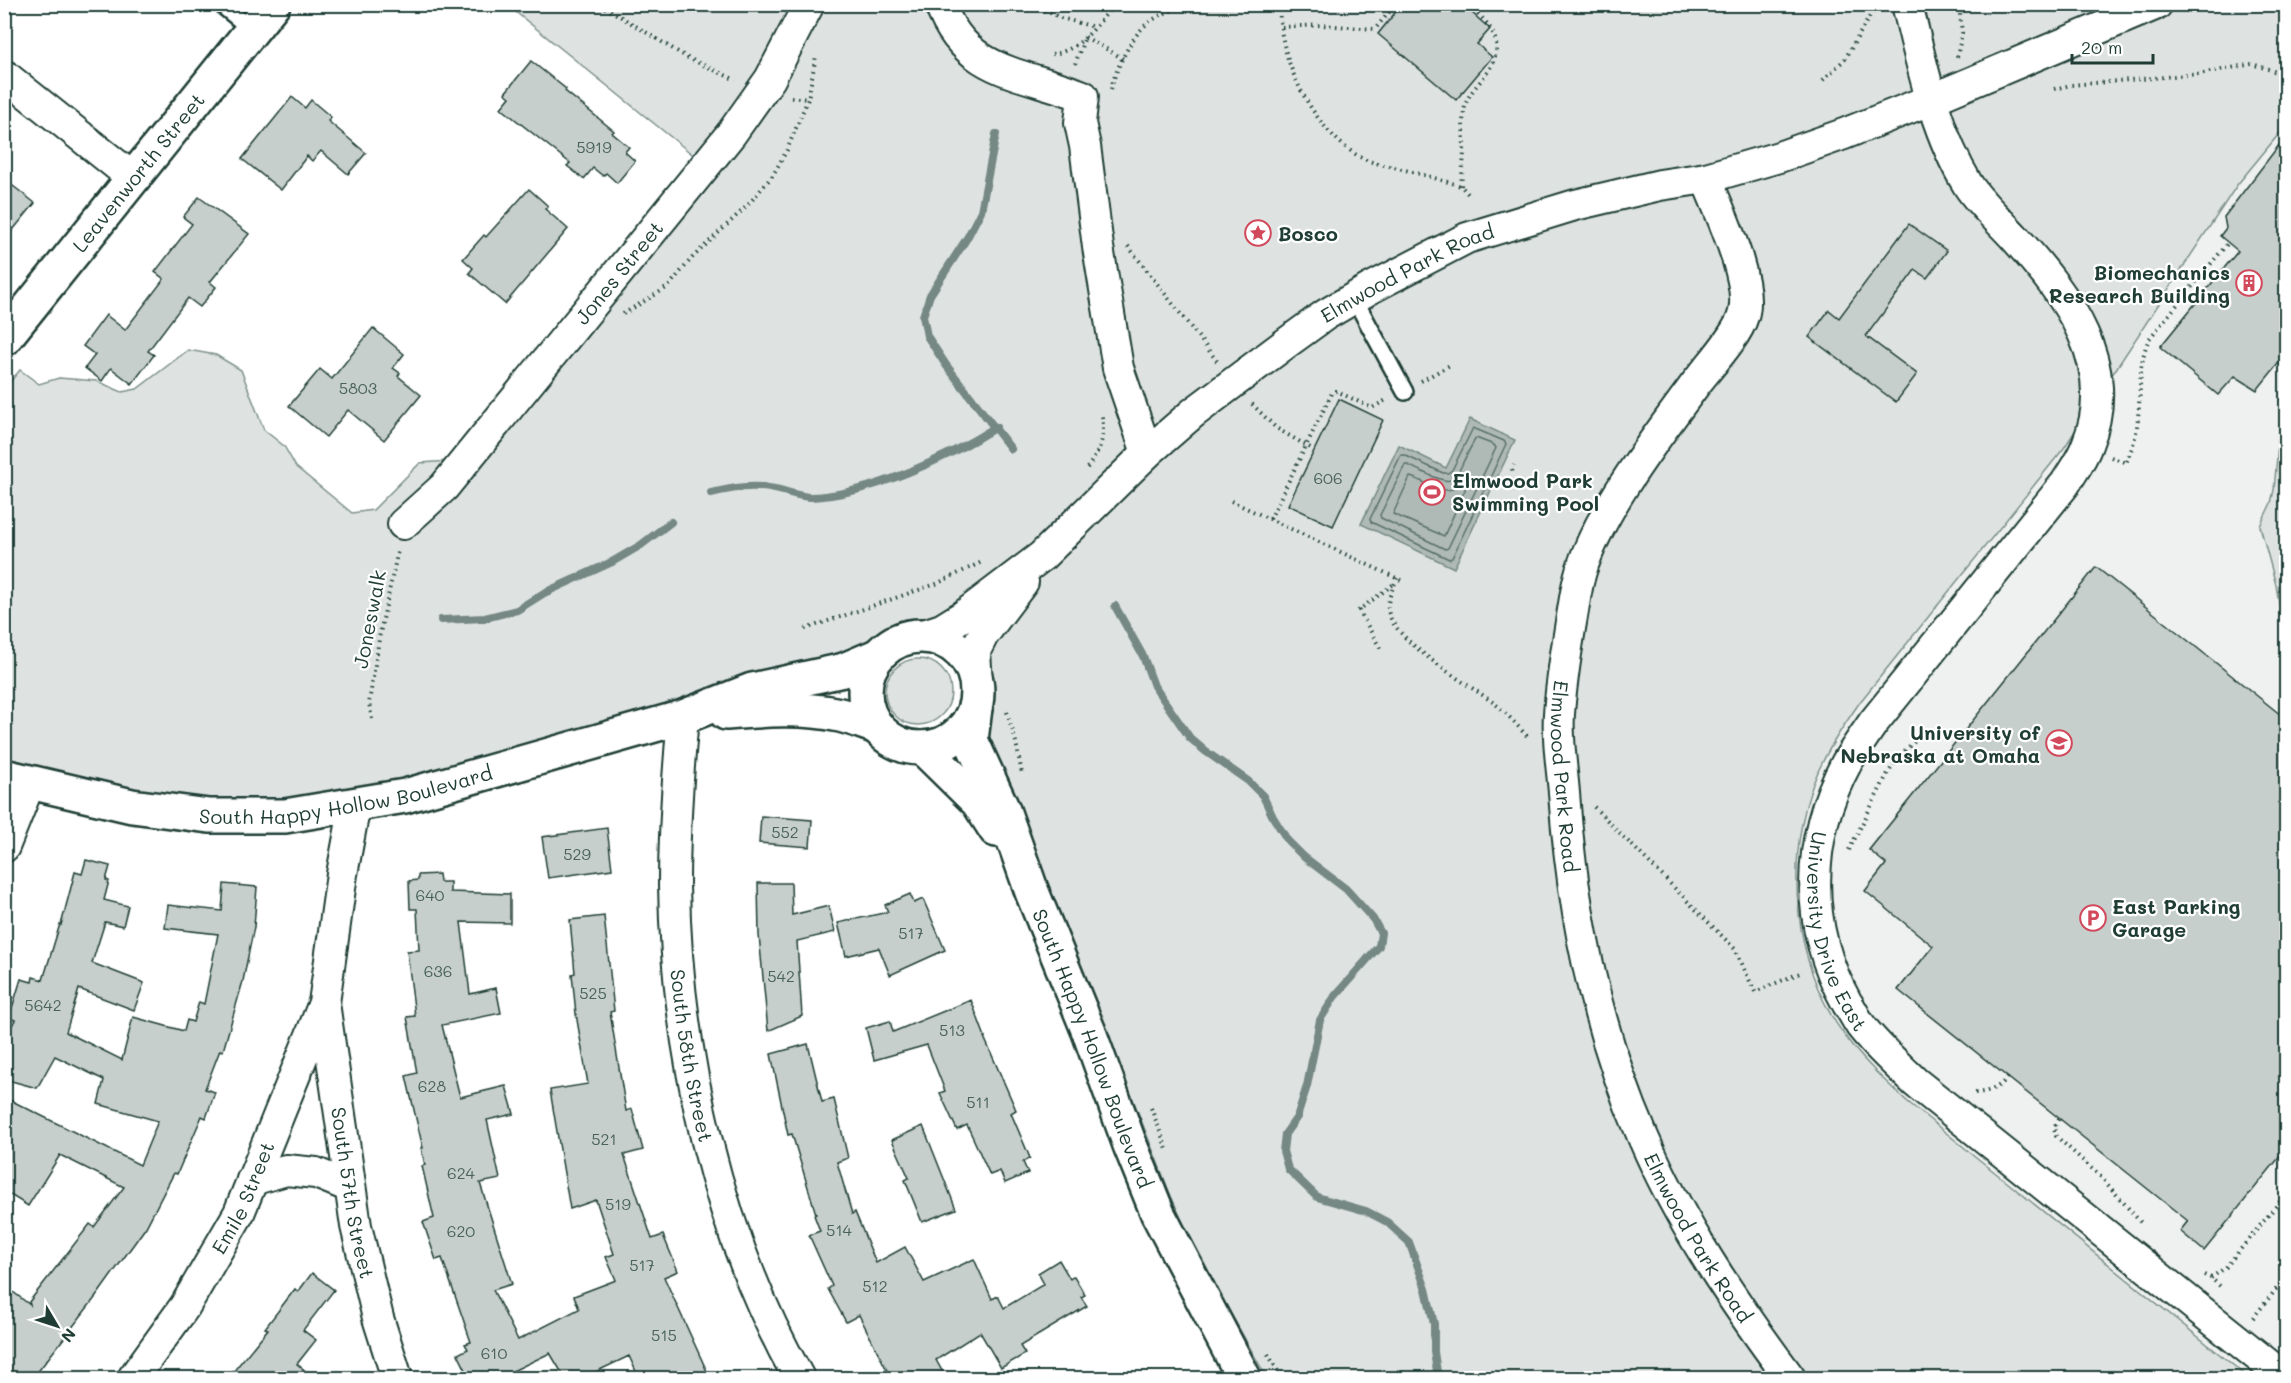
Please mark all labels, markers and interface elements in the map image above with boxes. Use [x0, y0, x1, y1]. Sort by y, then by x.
scale bar [2072, 27, 2153, 65]
text: 20 m [2081, 35, 2122, 59]
street label: Leavenworth Street [66, 87, 210, 257]
house number: 5919 [576, 136, 612, 157]
street label: Jones Street [569, 215, 668, 329]
place icon: Bosco [1243, 218, 1273, 248]
street label: Elmwood Park Road [1315, 218, 1497, 328]
place label: Bosco [1278, 220, 1338, 246]
place label: Biomechanics Research Building [2049, 259, 2230, 308]
building icon: Biomechanics Research Building [2234, 268, 2264, 298]
house number: 5803 [339, 377, 377, 398]
house number: 606 [1313, 467, 1343, 488]
place label: Elmwood Park Swimming Pool [1452, 467, 1599, 516]
sports icon: Elmwood Park Swimming Pool [1417, 477, 1447, 507]
street label: Joneswalk [347, 568, 391, 670]
street label: Elmwood Park Road [1545, 679, 1585, 874]
place label: University of Nebraska at Omaha [1840, 719, 2040, 768]
school or university icon: University of Nebraska at Omaha [2044, 728, 2074, 758]
street label: South Happy Hollow Boulevard [198, 759, 495, 829]
house number: 552 [771, 821, 799, 842]
street label: University Drive East [1802, 829, 1873, 1036]
house number: 529 [563, 843, 591, 864]
house number: 640 [416, 884, 445, 905]
place label: East Parking Garage [2112, 893, 2241, 942]
parking icon: East Parking Garage [2078, 903, 2108, 933]
street label: South Happy Hollow Boulevard [1027, 905, 1159, 1192]
house number: 517 [898, 922, 924, 943]
house number: 636 [424, 960, 452, 981]
house number: 542 [767, 965, 795, 986]
street label: South 58th Street [665, 968, 720, 1144]
house number: 525 [579, 982, 607, 1003]
house number: 5642 [24, 994, 62, 1015]
house number: 513 [939, 1019, 965, 1040]
house number: 628 [418, 1075, 446, 1096]
house number: 511 [966, 1091, 990, 1112]
street label: South 57th Street [326, 1105, 381, 1281]
house number: 521 [591, 1128, 617, 1149]
street label: Emile Street [205, 1137, 280, 1258]
street label: Elmwood Park Road [1639, 1148, 1759, 1327]
house number: 624 [447, 1162, 476, 1183]
house number: 519 [605, 1193, 631, 1214]
house number: 514 [826, 1219, 853, 1240]
house number: 620 [447, 1220, 475, 1241]
house number: 517 [629, 1254, 655, 1275]
house number: 512 [862, 1275, 888, 1296]
north arrow [27, 1296, 87, 1356]
text: N [57, 1324, 81, 1347]
house number: 515 [651, 1324, 677, 1345]
house number: 610 [481, 1342, 507, 1363]

